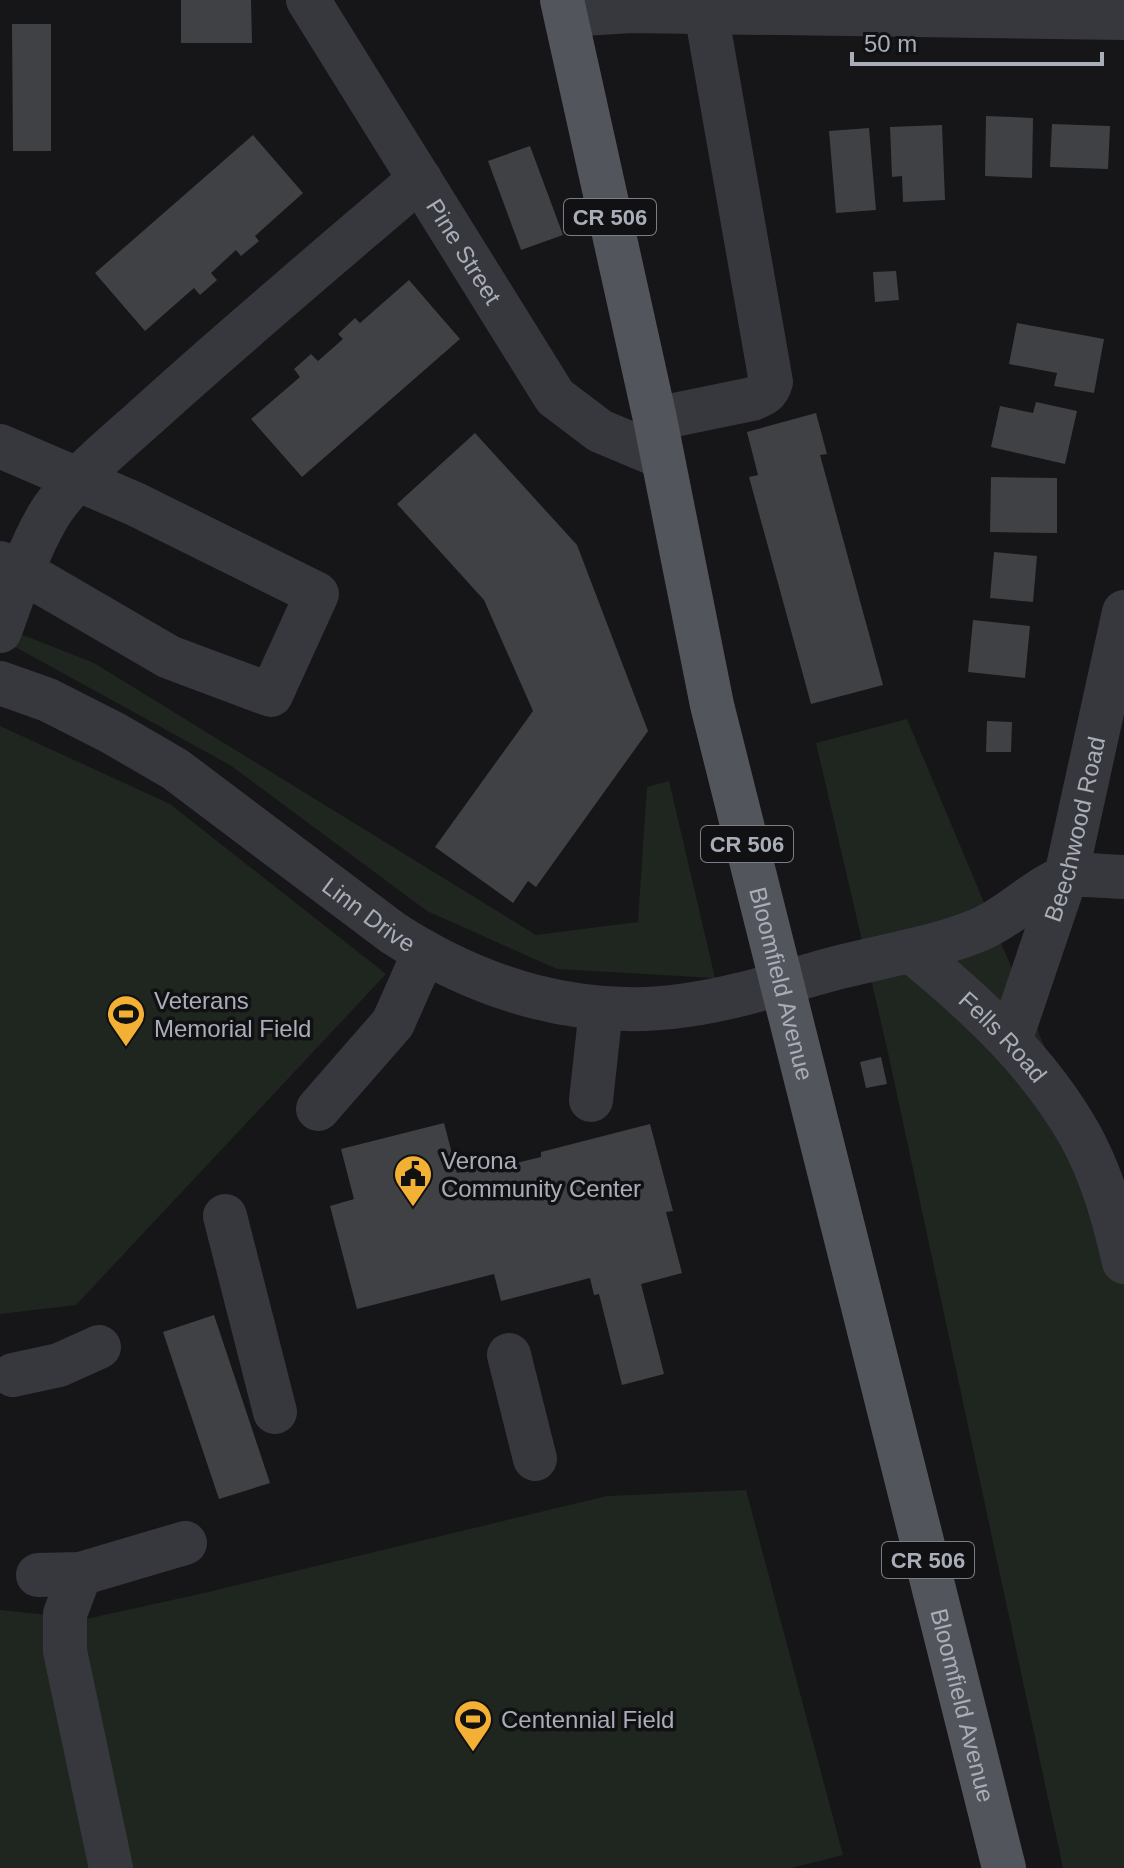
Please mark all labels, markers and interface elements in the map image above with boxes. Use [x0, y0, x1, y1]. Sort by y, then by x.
scale bar [852, 16, 1102, 66]
text: 50 m [864, 30, 917, 57]
street label: Pine Street [422, 194, 507, 309]
road number: CR 506 [564, 199, 656, 235]
street label: Beechwood Road [1038, 734, 1110, 925]
road number: CR 506 [701, 826, 793, 862]
street label: Linn Drive [317, 871, 420, 957]
street label: Bloomfield Avenue [745, 884, 819, 1083]
street label: Fells Road [954, 986, 1053, 1087]
place label: Veterans Memorial Field [154, 987, 311, 1042]
sports icon: Veterans Memorial Field [105, 993, 147, 1048]
place label: Verona Community Center [441, 1147, 641, 1202]
public building icon: Verona Community Center [392, 1153, 434, 1208]
road number: CR 506 [882, 1542, 974, 1578]
street label: Bloomfield Avenue [926, 1606, 1000, 1805]
sports icon: Centennial Field [452, 1698, 494, 1753]
place label: Centennial Field [501, 1706, 674, 1733]

